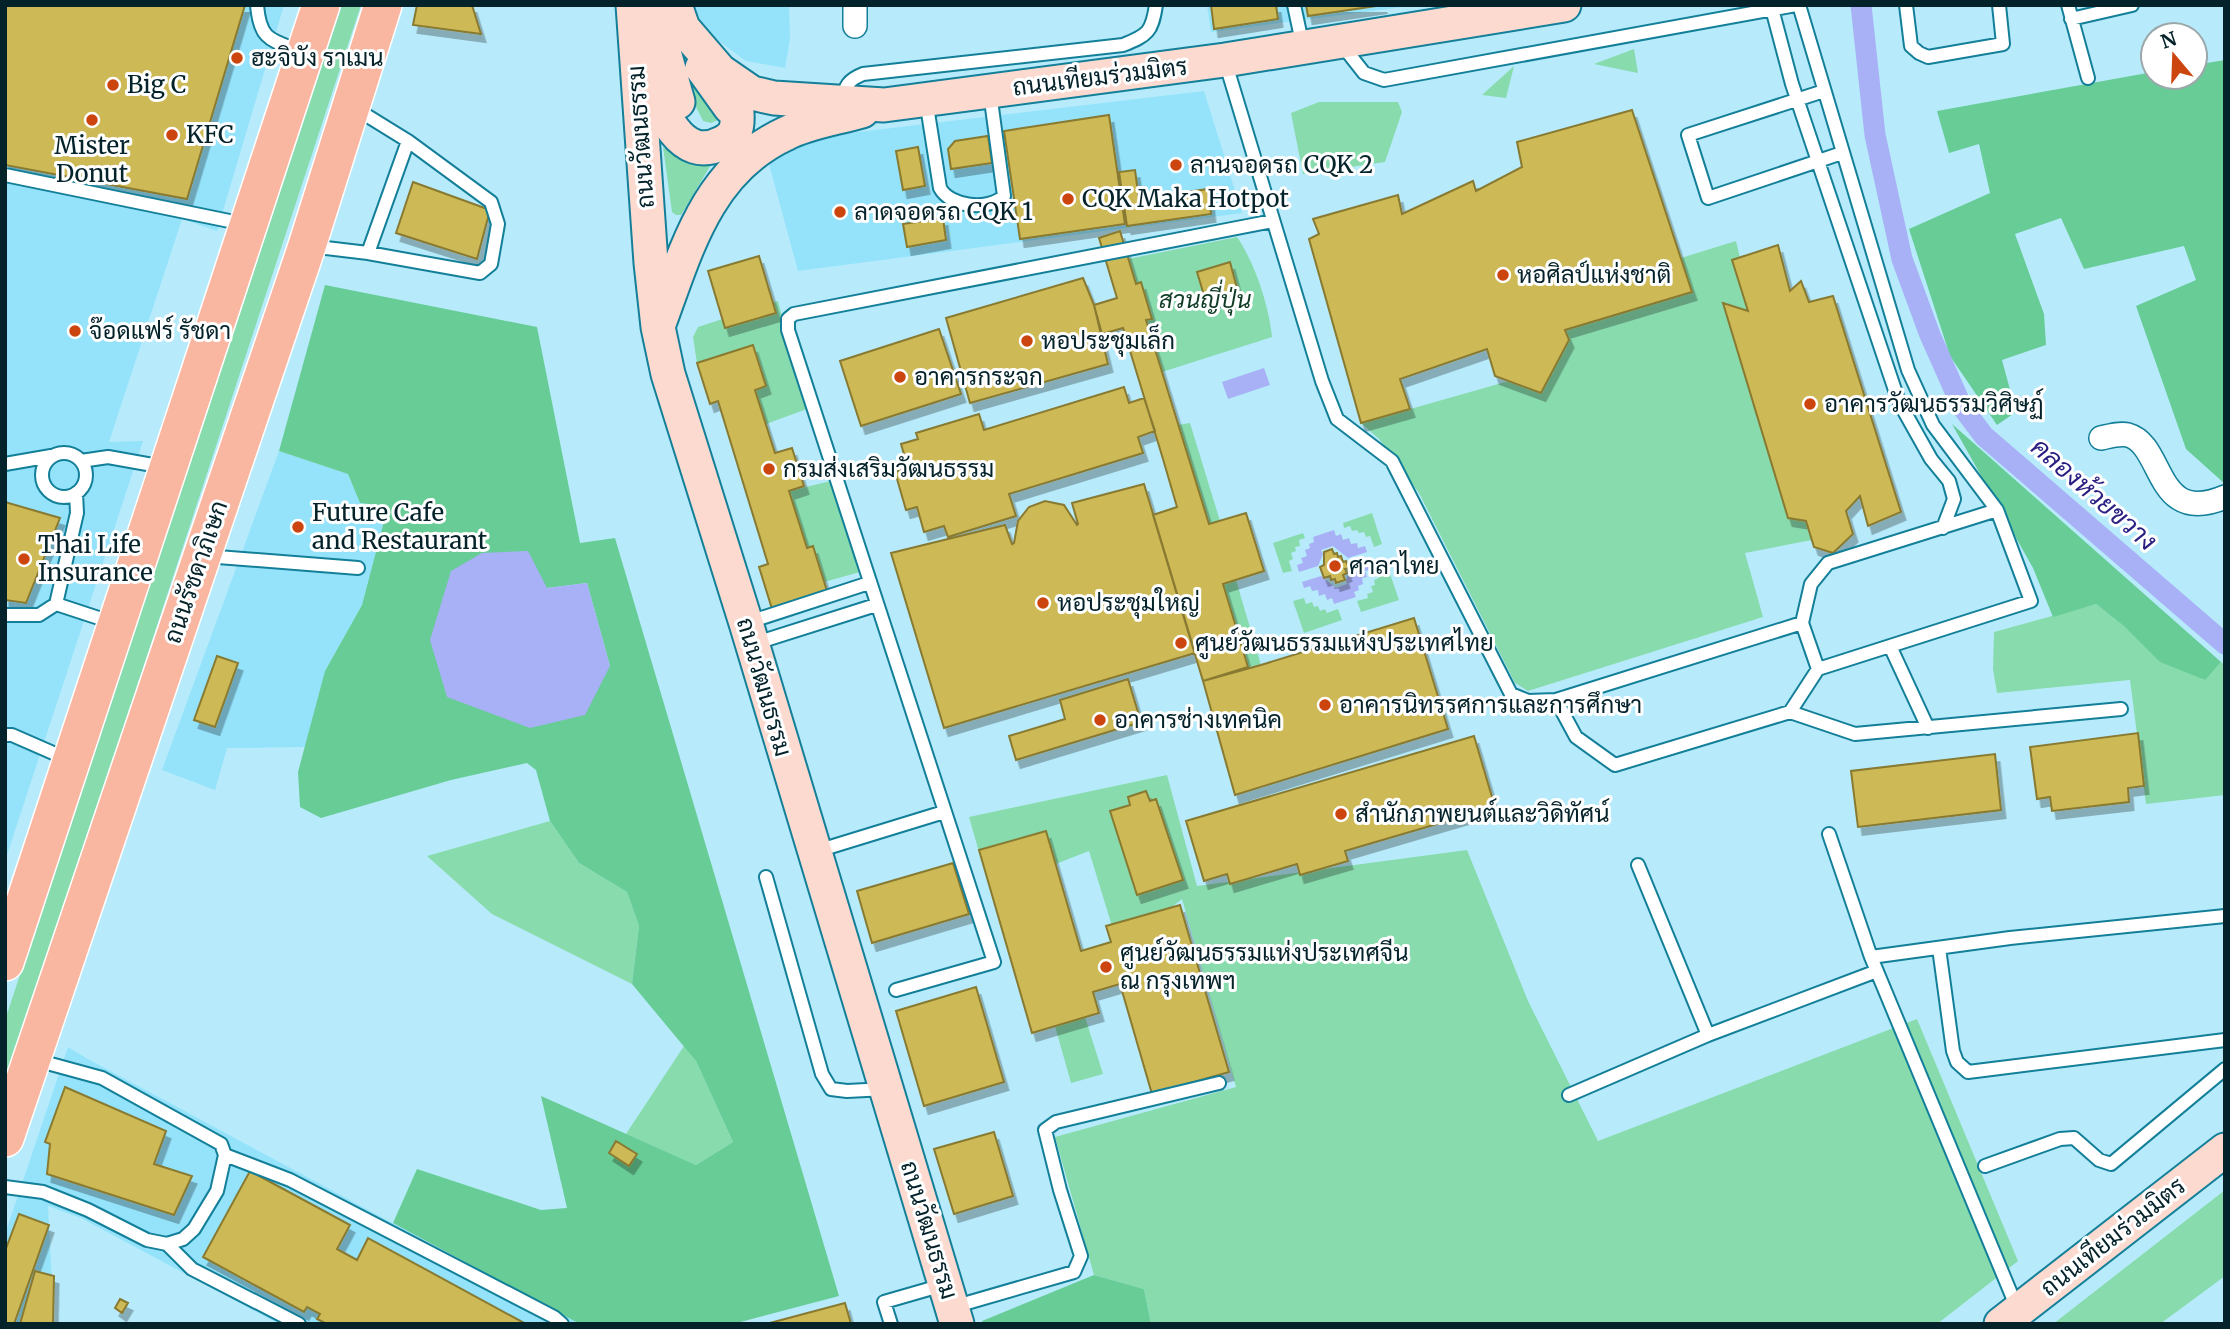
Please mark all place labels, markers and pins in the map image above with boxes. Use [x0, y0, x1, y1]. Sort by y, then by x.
place label: ฮะจิบัง ราเมน [251, 42, 384, 73]
marker: ฮะจิบัง ราเมน [229, 50, 245, 66]
place label: Big C [127, 69, 186, 100]
marker: Big C [105, 77, 121, 93]
marker: Mister Donut [84, 112, 100, 128]
place label: KFC [186, 119, 234, 150]
marker: KFC [164, 127, 180, 143]
place label: Mister Donut [54, 130, 130, 189]
place label: ลานจอดรถ CQK 2 [1190, 149, 1373, 180]
marker: ลานจอดรถ CQK 2 [1168, 157, 1184, 173]
place label: CQK Maka Hotpot [1082, 183, 1290, 214]
marker: CQK Maka Hotpot [1060, 191, 1076, 207]
place label: ลาดจอดรถ CQK 1 [854, 196, 1033, 227]
marker: ลาดจอดรถ CQK 1 [832, 204, 848, 220]
place label: หอศิลป์แห่งชาติ [1517, 259, 1671, 290]
marker: หอศิลป์แห่งชาติ [1495, 267, 1511, 283]
place label: จ๊อดแฟร์ รัชดา [89, 315, 231, 346]
marker: จ๊อดแฟร์ รัชดา [67, 323, 83, 339]
place label: หอประชุมเล็ก [1041, 324, 1175, 357]
marker: หอประชุมเล็ก [1019, 333, 1035, 349]
place label: อาคารกระจก [914, 361, 1043, 392]
marker: อาคารกระจก [892, 369, 908, 385]
place label: อาคารวัฒนธรรมวิศิษฏ์ [1824, 388, 2044, 420]
marker: อาคารวัฒนธรรมวิศิษฏ์ [1802, 396, 1818, 412]
place label: กรมส่งเสริมวัฒนธรรม [783, 453, 994, 484]
marker: กรมส่งเสริมวัฒนธรรม [761, 461, 777, 477]
place label: Future Cafe and Restaurant [312, 497, 488, 556]
marker: Future Cafe and Restaurant [290, 519, 306, 535]
place label: Thai Life Insurance [38, 529, 153, 588]
place label: ศาลาไทย [1349, 550, 1440, 581]
marker: Thai Life Insurance [16, 551, 32, 567]
marker: ศาลาไทย [1327, 558, 1343, 574]
place label: หอประชุมใหญ่ [1057, 587, 1200, 619]
marker: หอประชุมใหญ่ [1035, 595, 1051, 611]
place label: ศูนย์วัฒนธรรมแห่งประเทศไทย [1195, 627, 1494, 660]
marker: ศูนย์วัฒนธรรมแห่งประเทศไทย [1173, 635, 1189, 651]
place label: อาคารนิทรรศการและการศึกษา [1339, 689, 1642, 720]
marker: อาคารนิทรรศการและการศึกษา [1317, 697, 1333, 713]
place label: อาคารช่างเทคนิค [1114, 704, 1282, 735]
marker: อาคารช่างเทคนิค [1092, 712, 1108, 728]
place label: สำนักภาพยนต์และวิดิทัศน์ [1355, 798, 1610, 829]
marker: สำนักภาพยนต์และวิดิทัศน์ [1333, 806, 1349, 822]
place label: ศูนย์วัฒนธรรมแห่งประเทศจีน ณ กรุงเทพฯ [1120, 937, 1408, 997]
marker: ศูนย์วัฒนธรรมแห่งประเทศจีน ณ กรุงเทพฯ [1098, 959, 1114, 975]

